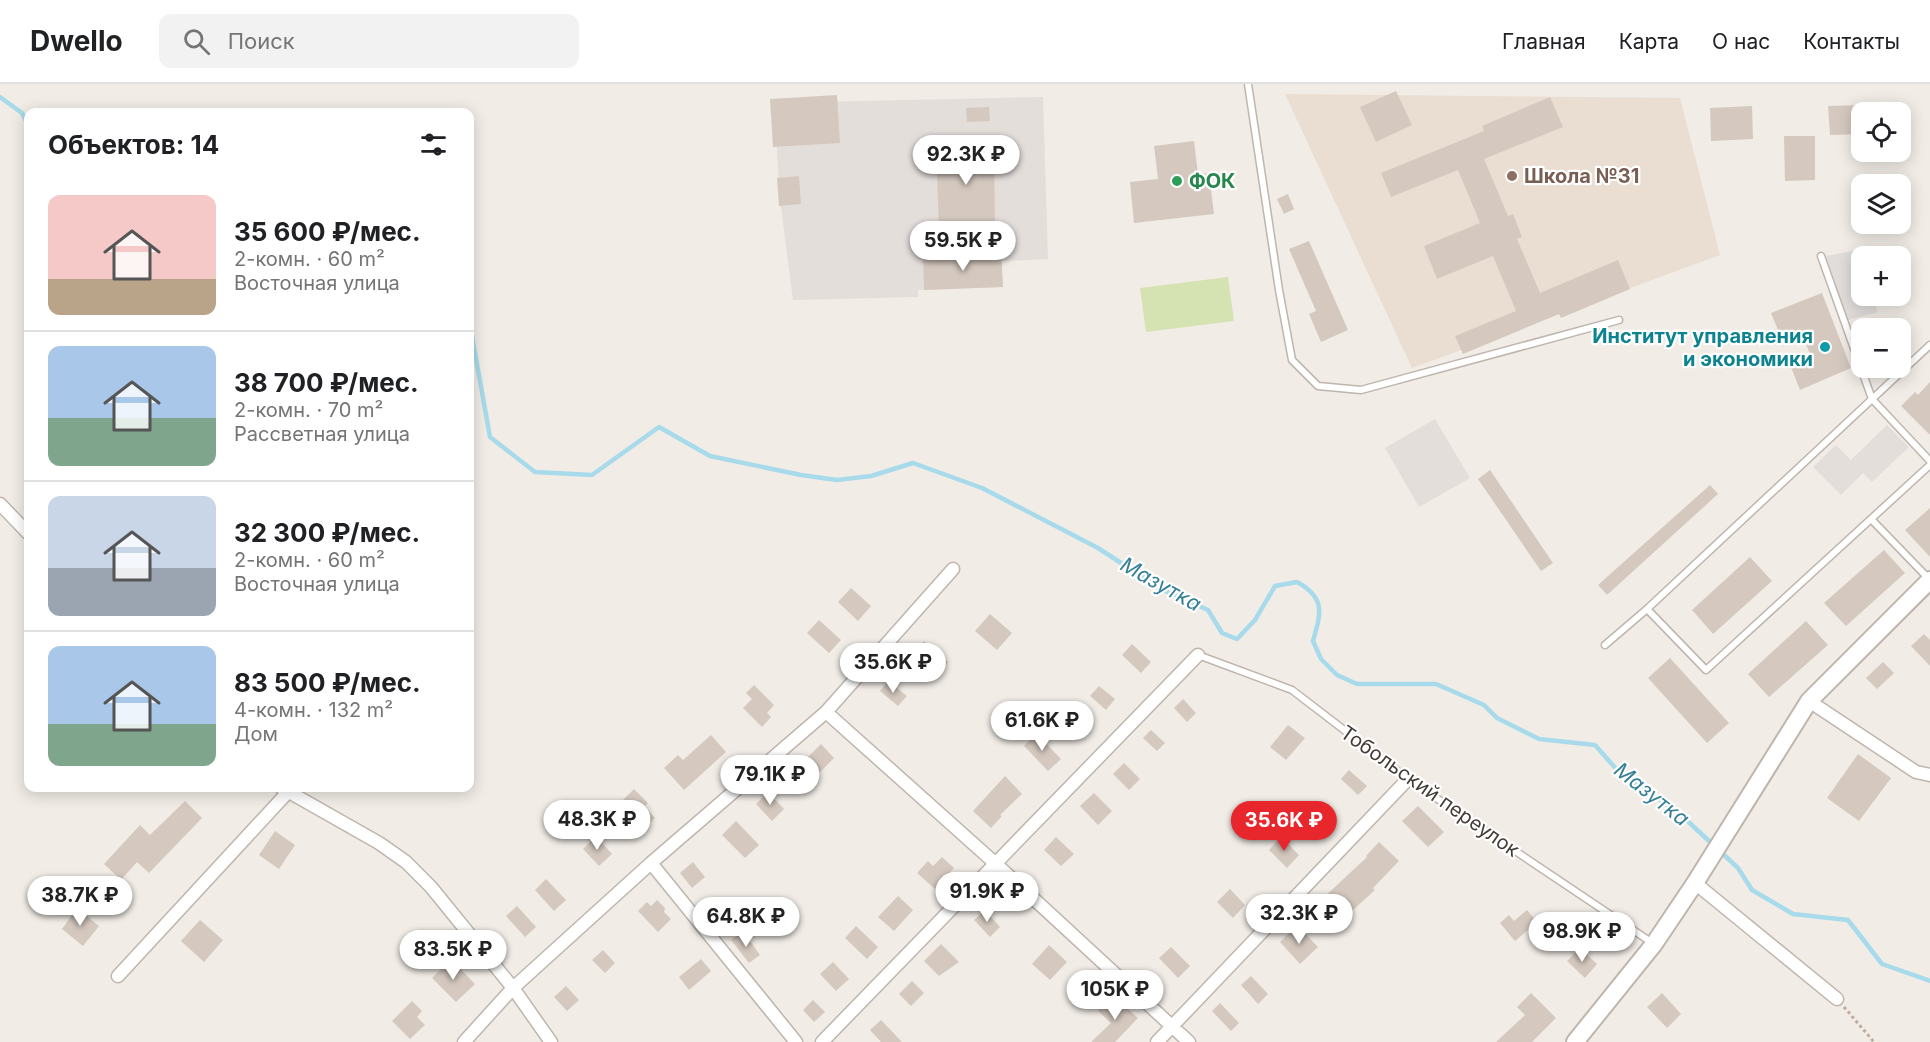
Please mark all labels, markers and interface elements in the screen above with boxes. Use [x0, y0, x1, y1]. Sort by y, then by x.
search box [159, 14, 579, 68]
text: Dwello [30, 24, 123, 58]
icon: search [180, 25, 213, 58]
text: Поиск [228, 28, 295, 54]
text: Главная [1502, 29, 1586, 54]
text: Карта [1619, 29, 1679, 54]
text: О нас [1712, 29, 1770, 54]
text: Контакты [1803, 29, 1900, 54]
map controls [1851, 102, 1911, 378]
button: locate [1851, 102, 1911, 162]
icon: filters [417, 128, 450, 161]
text: Объектов: 14 [48, 129, 219, 160]
pin: 92.3K ₽ [911, 135, 1021, 186]
text: 92.3K ₽ [927, 142, 1005, 166]
place label: Школа №31 [1524, 164, 1639, 188]
place label: ФОК [1189, 169, 1236, 193]
marker: Школа №31 [1505, 169, 1519, 183]
marker: ФОК [1170, 174, 1184, 188]
button: layers [1851, 174, 1911, 234]
text: 35 600 ₽/мес. [234, 216, 421, 247]
icon: home [96, 219, 168, 291]
pin: 59.5K ₽ [908, 221, 1018, 272]
text: 59.5K ₽ [924, 228, 1002, 252]
button: + [1851, 246, 1911, 306]
text: 2-комн. · 60 m² [234, 247, 385, 271]
text: Восточная улица [234, 271, 400, 295]
button: − [1851, 318, 1911, 378]
place label: Институт управления и экономики [1592, 324, 1813, 371]
marker: Институт управления и экономики [1818, 340, 1832, 354]
text: 38 700 ₽/мес. [234, 367, 419, 398]
icon: home [96, 370, 168, 442]
text: 2-комн. · 70 m² [234, 398, 383, 422]
text: Рассветная улица [234, 422, 410, 446]
text: 32 300 ₽/мес. [234, 517, 420, 548]
icon: home [96, 520, 168, 592]
text: 2-комн. · 60 m² [234, 548, 385, 572]
water label: Мазутка [1116, 552, 1206, 616]
text: Восточная улица [234, 572, 400, 596]
pin: 35.6K ₽ [838, 643, 948, 694]
text: 35.6K ₽ [854, 650, 932, 674]
text: 83 500 ₽/мес. [234, 667, 421, 698]
icon: home [96, 670, 168, 742]
text: 4-комн. · 132 m² [234, 698, 393, 722]
pin: 61.6K ₽ [987, 701, 1097, 752]
text: 61.6K ₽ [1005, 708, 1079, 732]
street label: Тобольский переулок [1336, 720, 1524, 862]
text: Дом [234, 722, 278, 746]
pin: 79.1K ₽ [715, 755, 825, 806]
water label: Мазутка [1609, 757, 1695, 831]
text: 79.1K ₽ [734, 762, 806, 786]
pin: 48.3K ₽ [542, 800, 652, 851]
pin: 35.6K ₽ [1229, 801, 1339, 852]
text: 48.3K ₽ [557, 807, 637, 831]
text: 35.6K ₽ [1245, 808, 1323, 832]
pin: 91.9K ₽ [932, 872, 1042, 923]
pin: 38.7K ₽ [25, 876, 135, 927]
text: 91.9K ₽ [950, 879, 1024, 903]
text: 38.7K ₽ [41, 883, 119, 907]
pin: 32.3K ₽ [1244, 894, 1354, 945]
pin: 64.8K ₽ [691, 897, 801, 948]
text: 32.3K ₽ [1260, 901, 1338, 925]
text: 64.8K ₽ [707, 904, 785, 928]
pin: 98.9K ₽ [1527, 912, 1637, 963]
text: 98.9K ₽ [1543, 919, 1621, 943]
pin: 83.5K ₽ [398, 930, 508, 981]
text: 83.5K ₽ [414, 937, 492, 961]
pin: 105K ₽ [1066, 970, 1164, 1021]
text: 105K ₽ [1081, 977, 1149, 1001]

